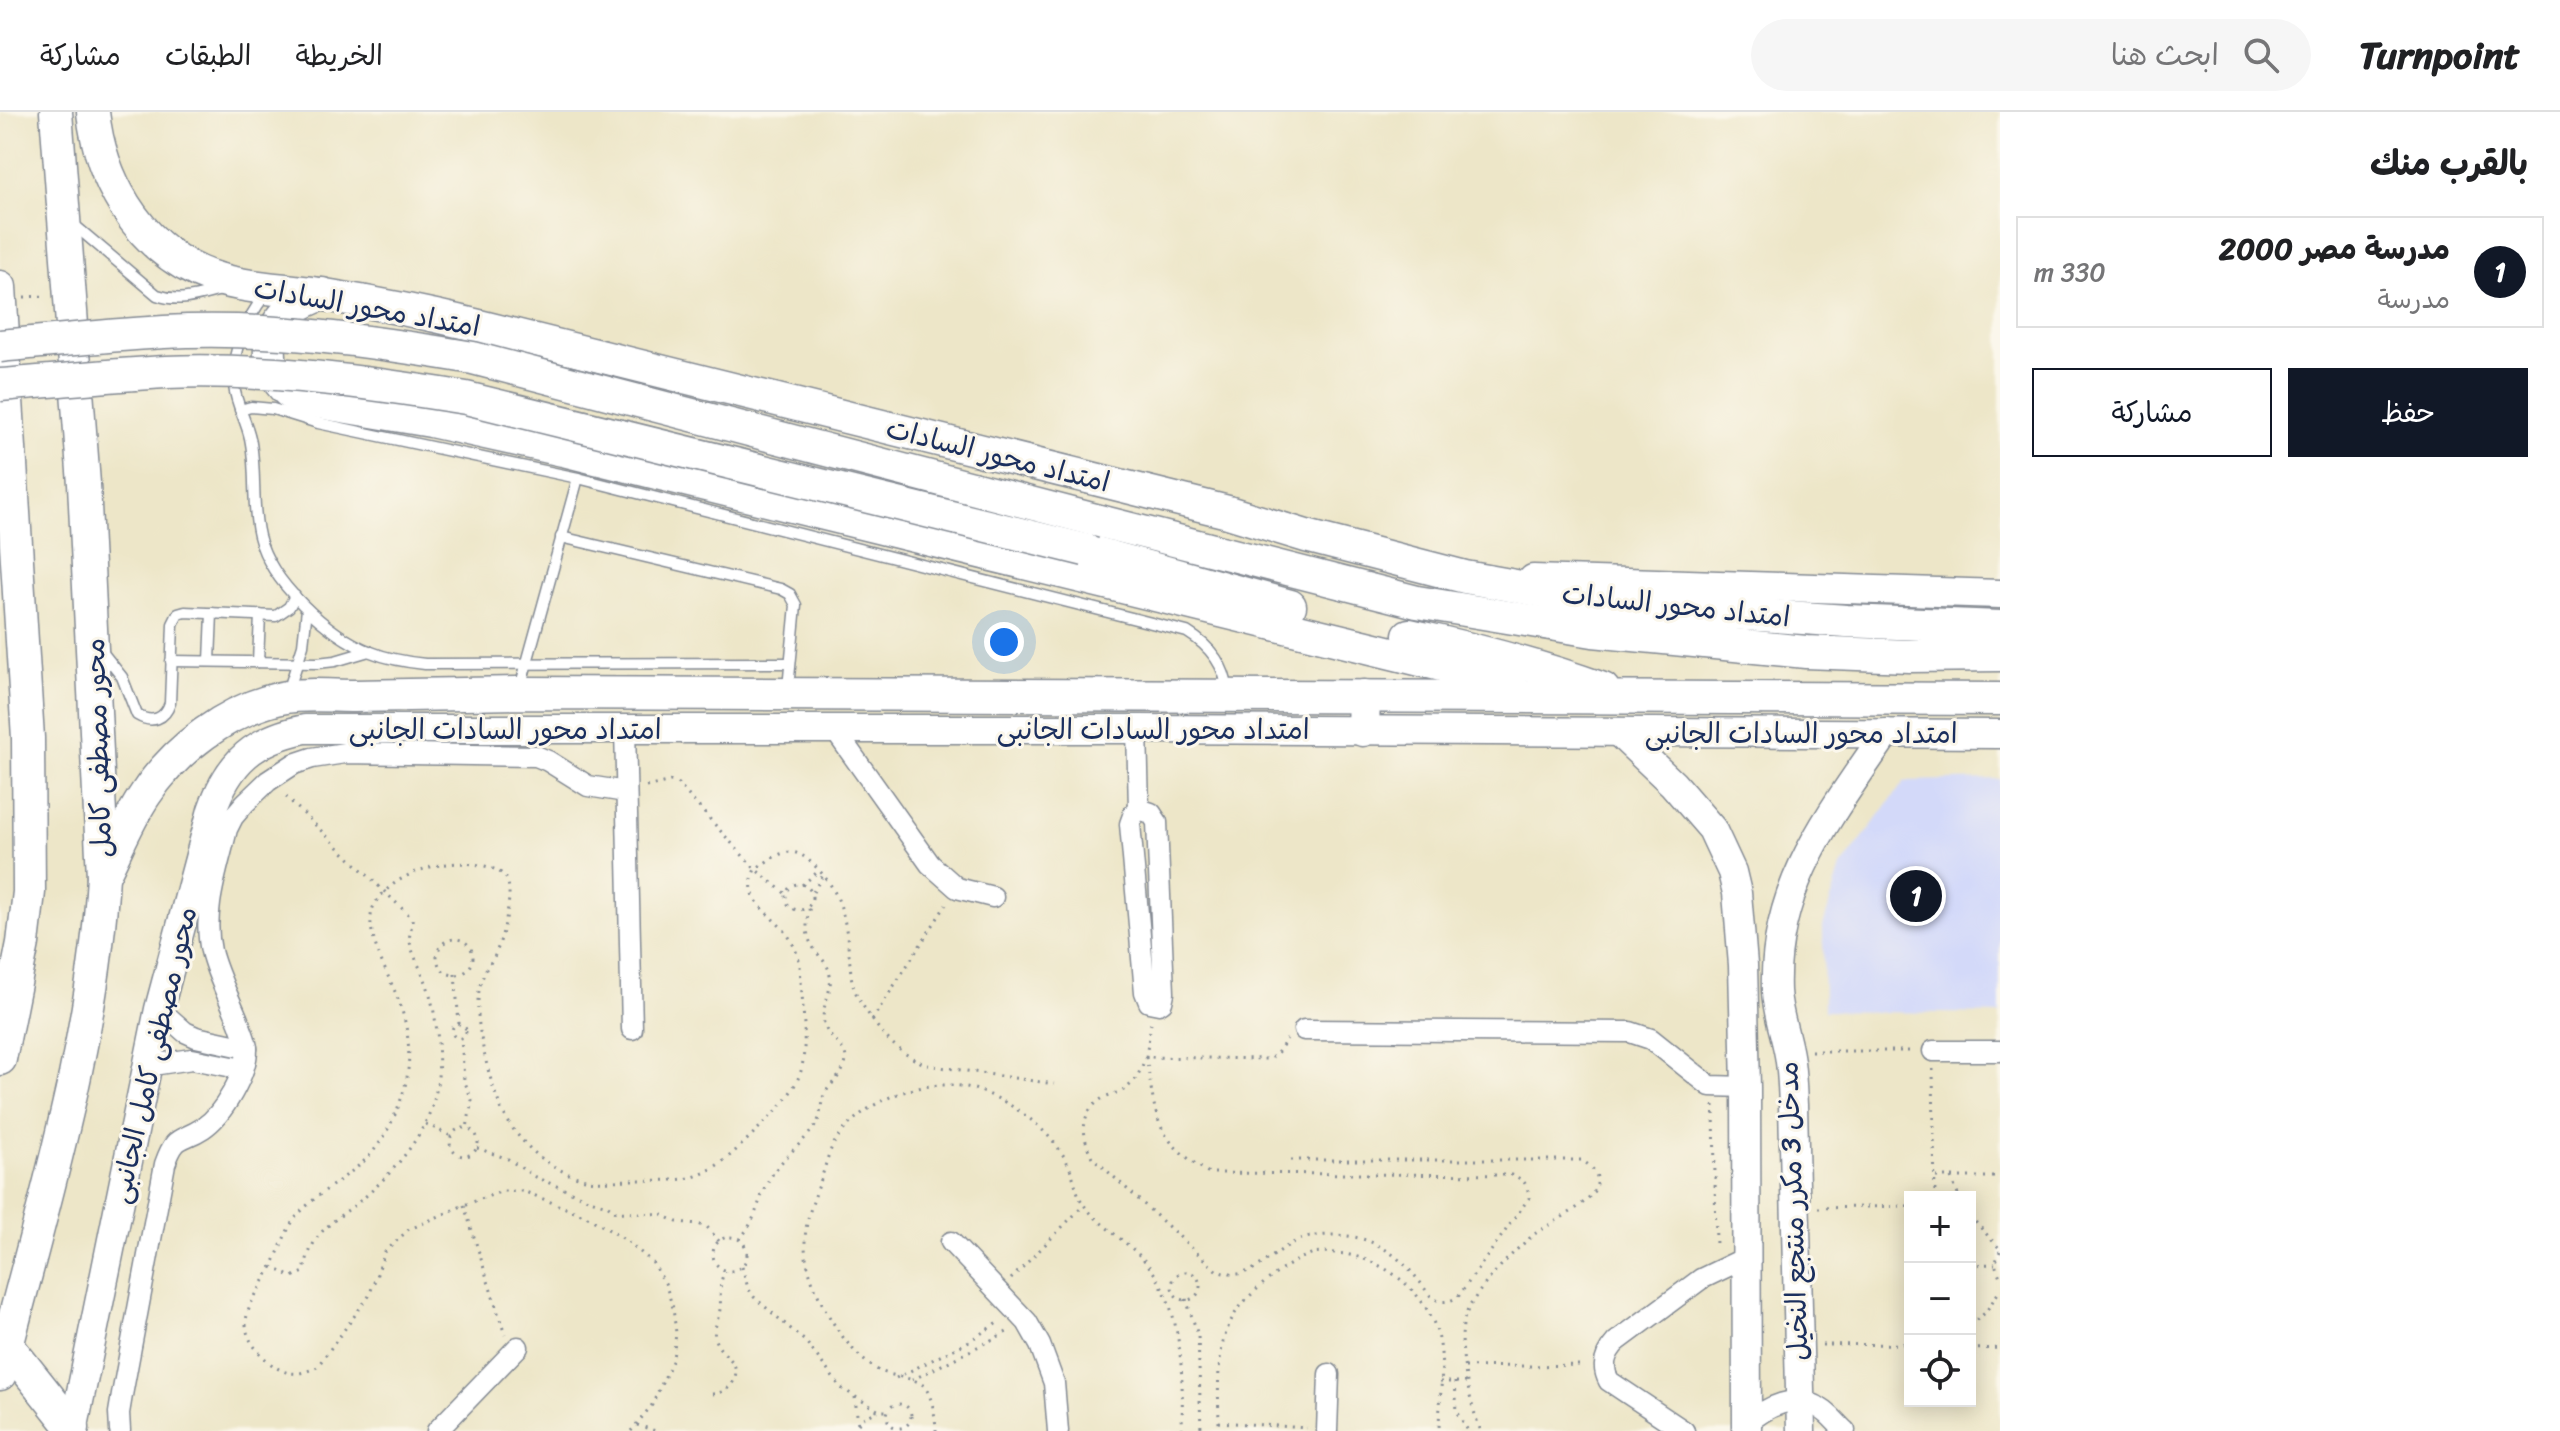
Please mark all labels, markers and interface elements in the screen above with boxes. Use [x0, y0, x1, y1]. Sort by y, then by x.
search box [1751, 19, 2311, 91]
text: Turnpoint [2359, 22, 2520, 89]
text: ابحث هنا [2111, 28, 2219, 82]
text: مشاركة [40, 31, 121, 80]
text: الطبقات [165, 31, 251, 80]
text: الخريطة [295, 31, 383, 80]
icon: search [2239, 33, 2283, 77]
text: بالقرب منك [2370, 134, 2528, 194]
text: مدرسة مصر 2000 [2219, 222, 2450, 276]
text: 330 m [2034, 249, 2106, 295]
text: 1 [2494, 249, 2506, 295]
street label: امتداد محور السادات [250, 263, 484, 351]
text: مدرسة [2378, 276, 2450, 322]
button: مشاركة [2032, 368, 2272, 457]
button: حفظ [2288, 368, 2528, 457]
street label: امتداد محور السادات [881, 403, 1115, 507]
street label: امتداد محور السادات [1559, 569, 1793, 641]
your location [984, 622, 1024, 662]
street label: محور مصطفى كامل [70, 637, 126, 859]
street label: امتداد محور السادات الجانبى [348, 705, 662, 754]
street label: امتداد محور السادات الجانبى [996, 705, 1310, 754]
street label: امتداد محور السادات الجانبى [1644, 709, 1958, 758]
pin: 1 [1890, 866, 1942, 926]
street label: محور مصطفى كامل الجانبى [95, 902, 211, 1208]
street label: مدخل 3 مكرر منتجع النخيل [1763, 1060, 1823, 1362]
map controls [1904, 1191, 1976, 1407]
button: + [1904, 1191, 1976, 1263]
button: − [1904, 1263, 1976, 1335]
button: locate [1904, 1335, 1976, 1407]

